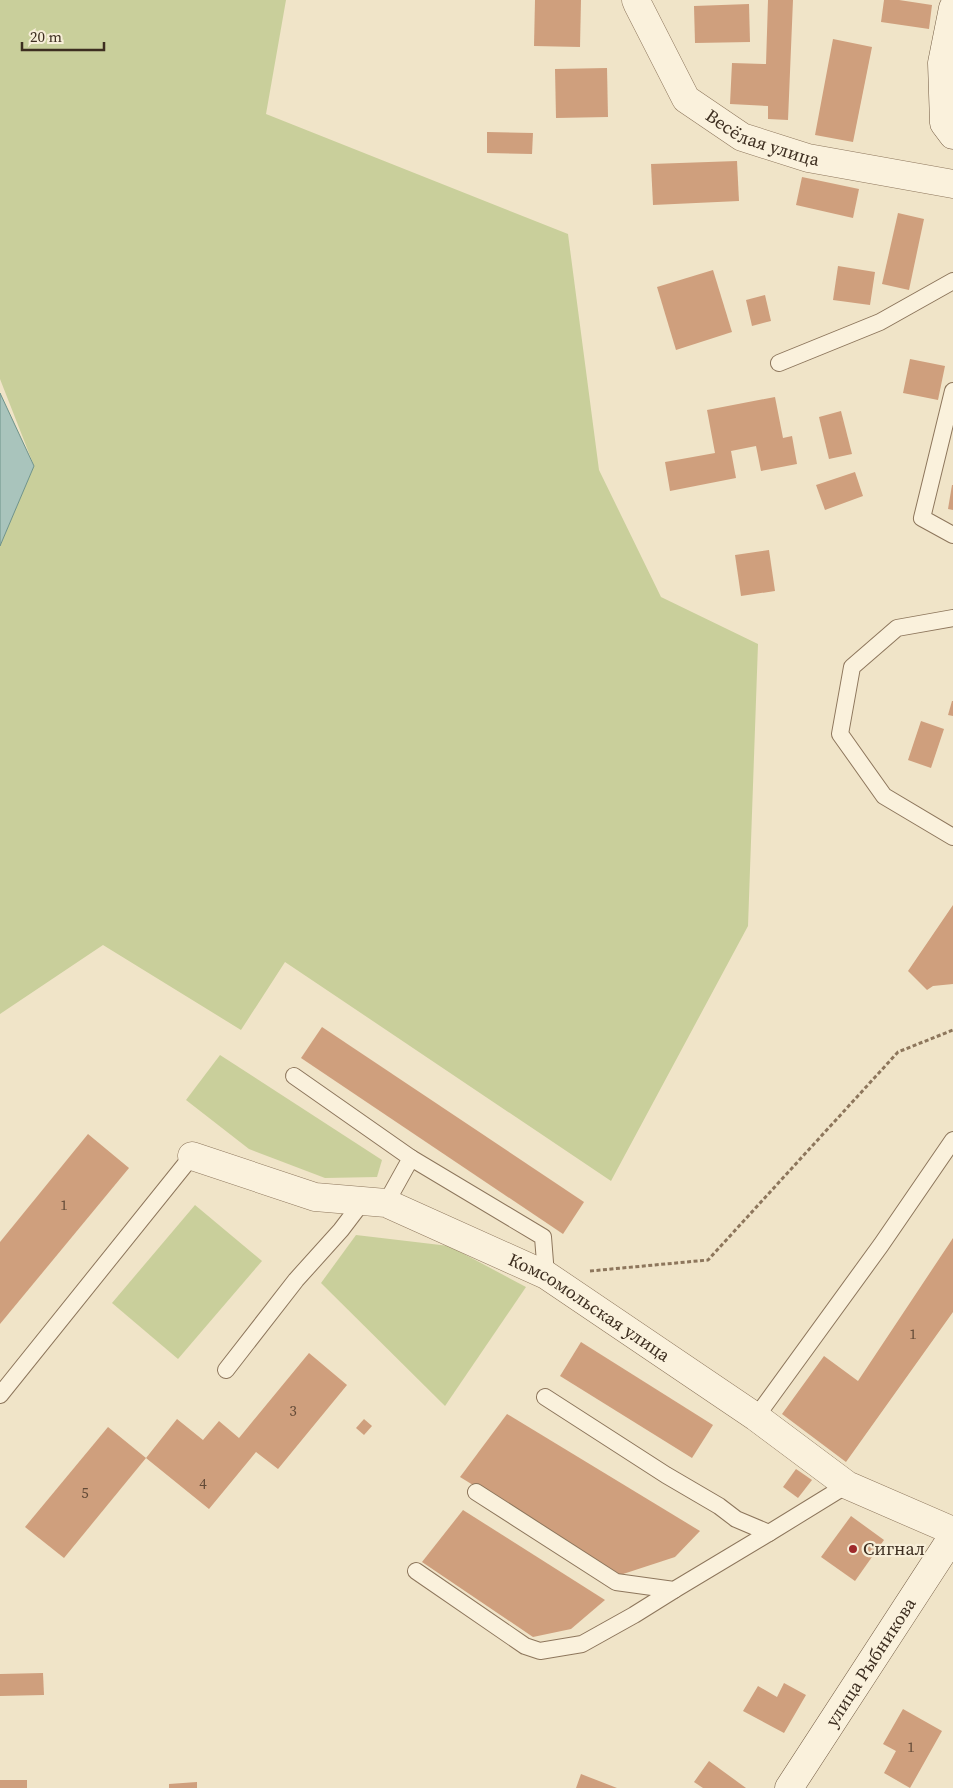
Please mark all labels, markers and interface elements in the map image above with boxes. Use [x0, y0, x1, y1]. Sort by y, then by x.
scale bar [22, 20, 105, 52]
text: 20 m [30, 26, 62, 47]
street label: Весёлая улица [701, 103, 822, 172]
house number: 1 [60, 1194, 68, 1215]
street label: Комсомольская улица [505, 1247, 676, 1368]
house number: 1 [909, 1323, 917, 1344]
house number: 3 [289, 1400, 297, 1421]
house number: 4 [199, 1473, 207, 1494]
house number: 5 [81, 1482, 89, 1503]
place label: Сигнал [863, 1536, 925, 1561]
marker: Сигнал [847, 1543, 859, 1555]
street label: улица Рыбникова [819, 1592, 922, 1731]
house number: 1 [907, 1736, 915, 1757]

